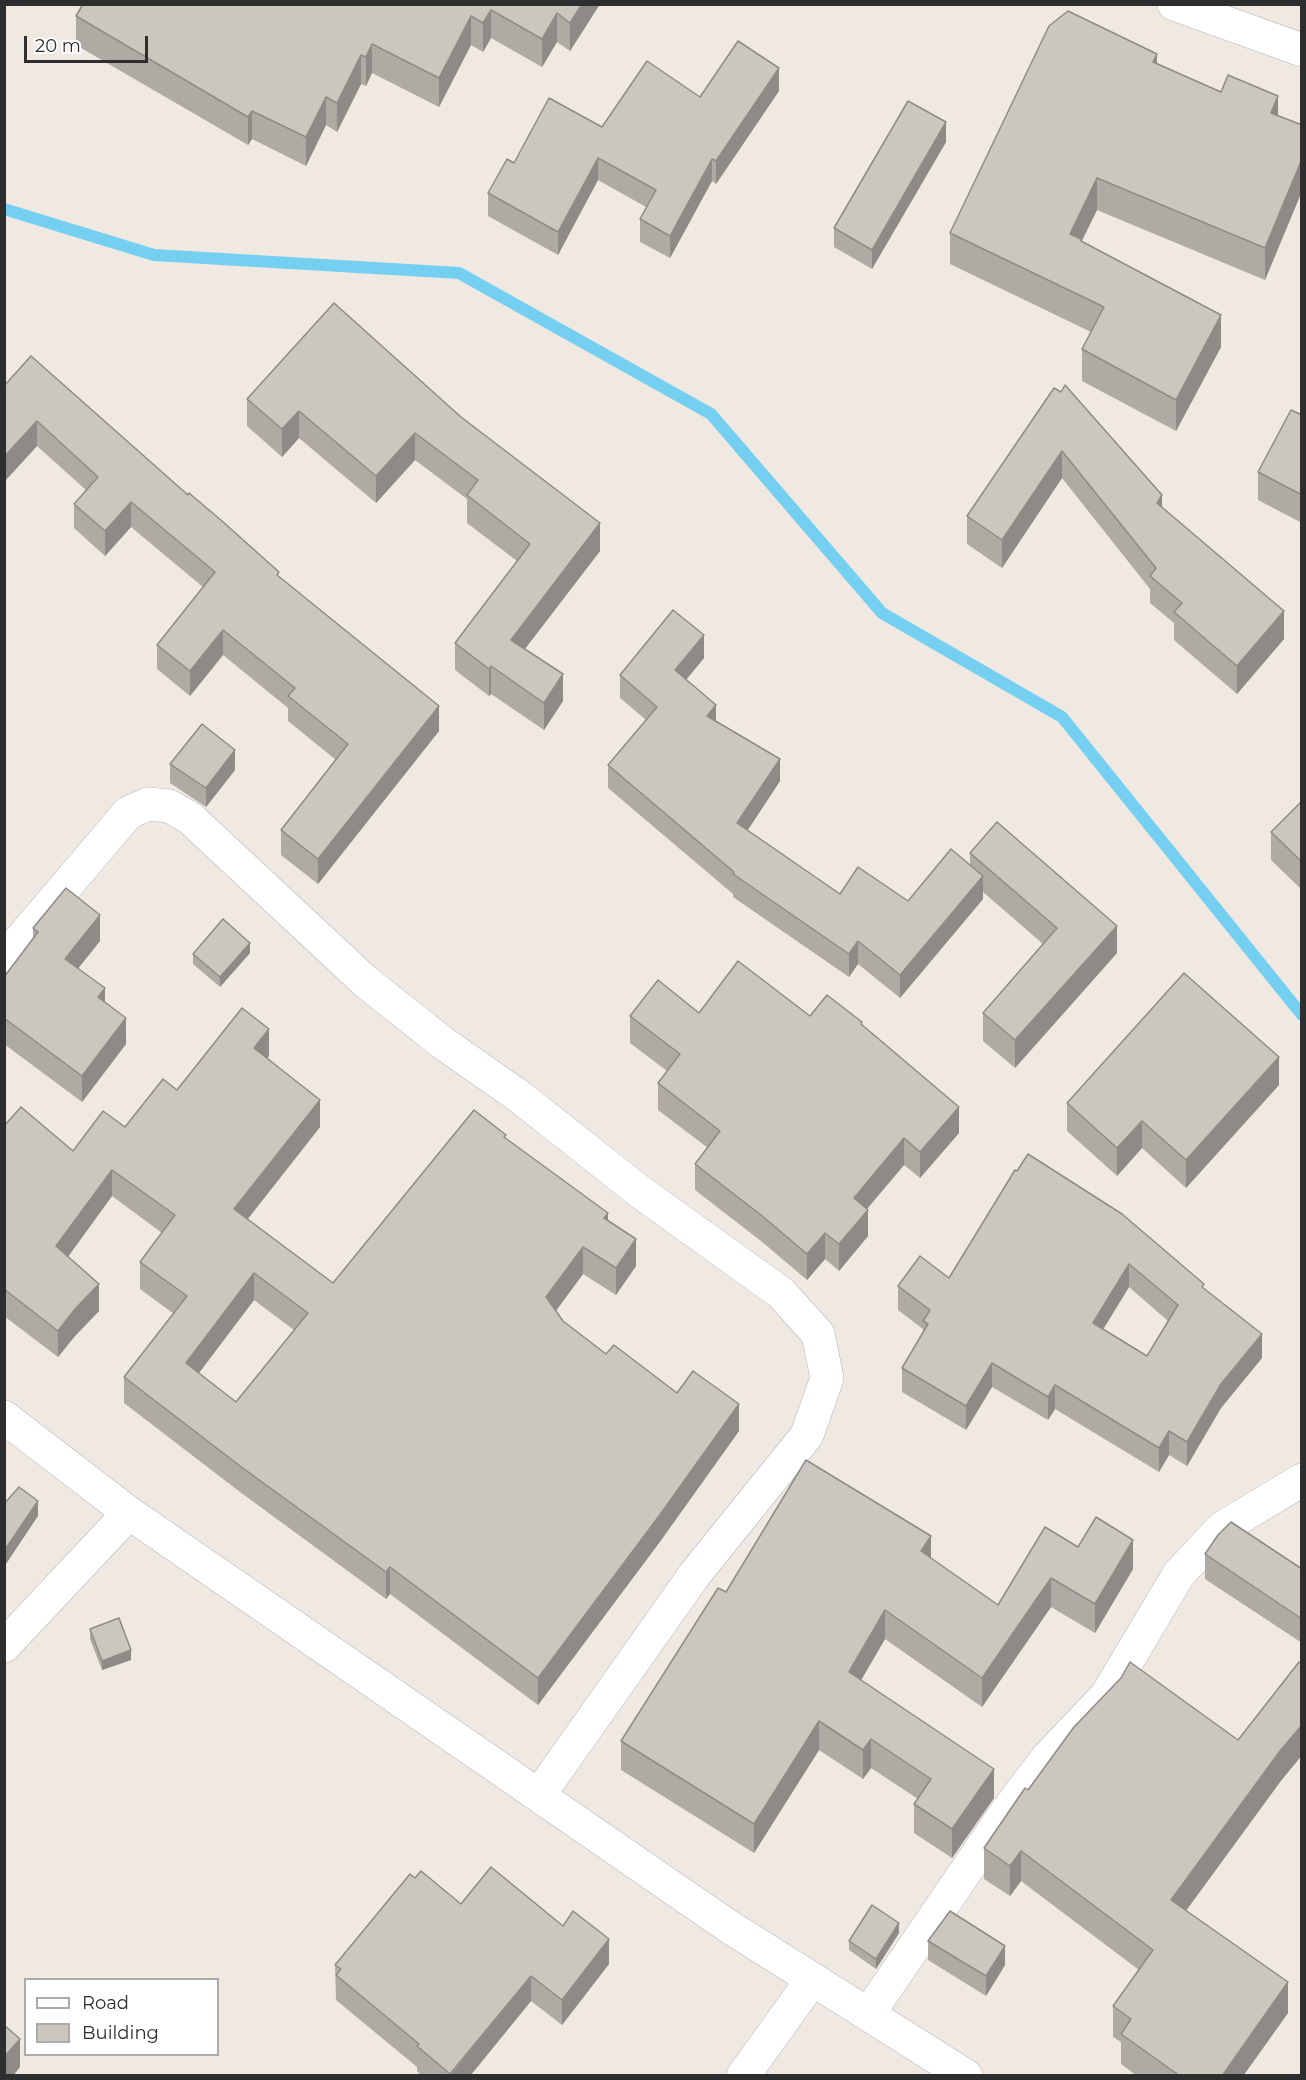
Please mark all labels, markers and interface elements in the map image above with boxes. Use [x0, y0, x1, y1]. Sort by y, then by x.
scale bar [27, 24, 152, 62]
text: 20 m [35, 35, 81, 57]
legend [24, 1978, 219, 2056]
text: Road [82, 1992, 129, 2014]
text: Building [82, 2022, 159, 2044]

